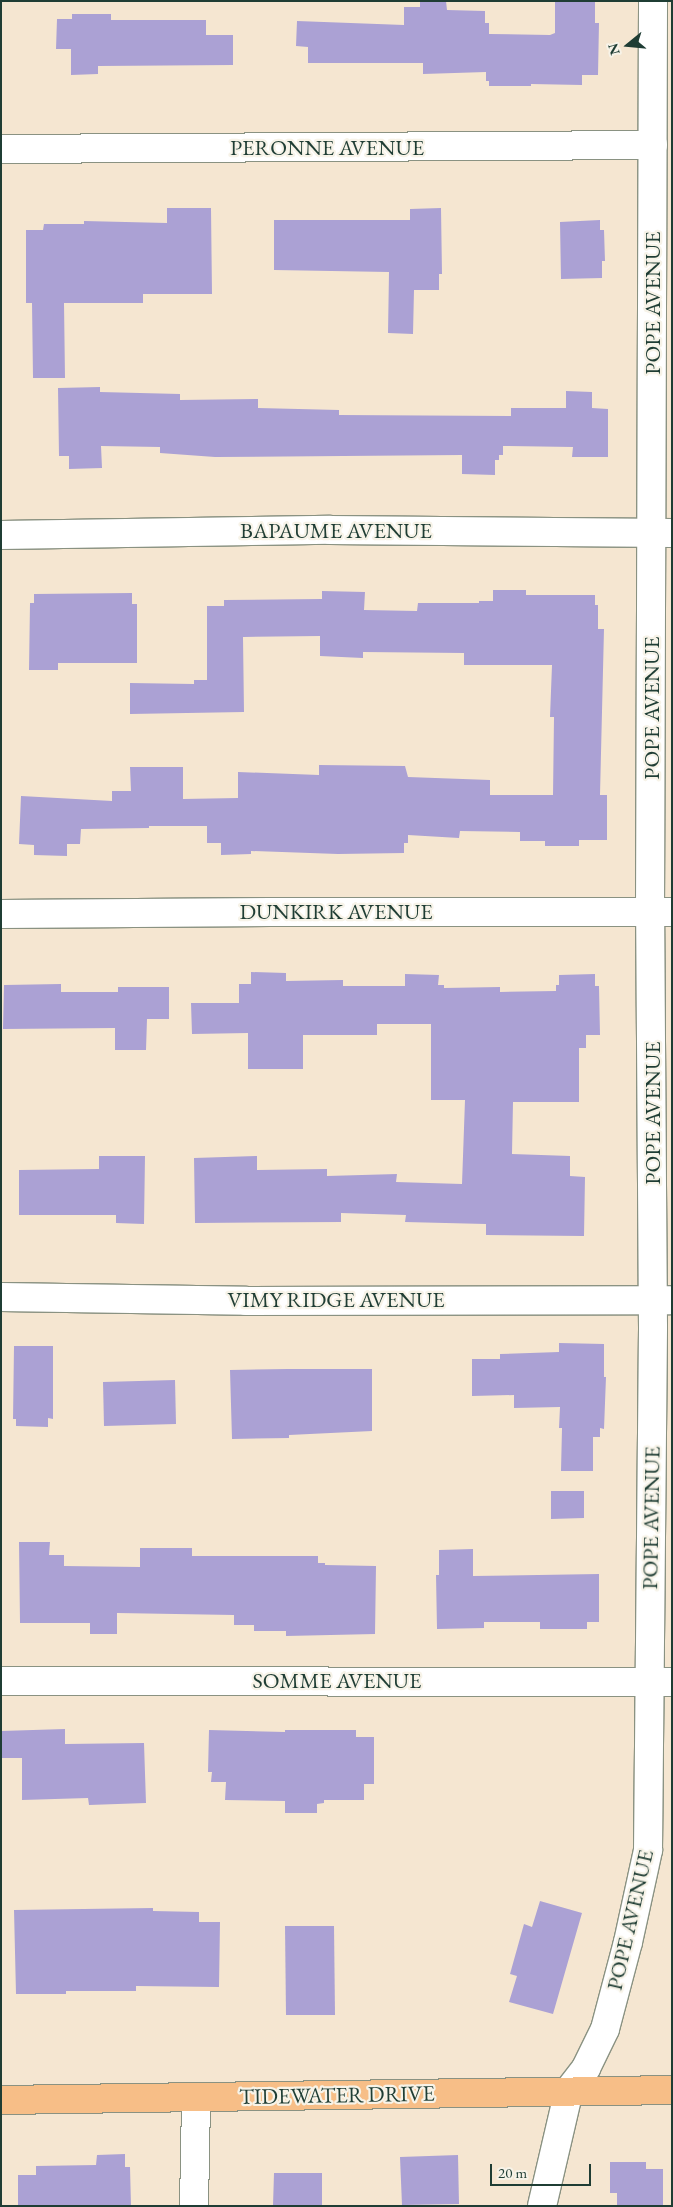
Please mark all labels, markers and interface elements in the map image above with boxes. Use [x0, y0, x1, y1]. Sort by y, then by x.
north arrow [603, 20, 653, 70]
text: N [603, 41, 624, 57]
street label: PERONNE AVENUE [230, 135, 424, 161]
street label: POPE AVENUE [640, 231, 666, 375]
street label: BAPAUME AVENUE [240, 518, 432, 544]
street label: POPE AVENUE [639, 636, 665, 780]
street label: DUNKIRK AVENUE [239, 899, 433, 925]
street label: POPE AVENUE [640, 1041, 666, 1185]
street label: VIMY RIDGE AVENUE [227, 1287, 445, 1313]
street label: POPE AVENUE [637, 1446, 665, 1590]
street label: SOMME AVENUE [253, 1668, 421, 1694]
street label: POPE AVENUE [601, 1847, 659, 1993]
street label: TIDEWATER DRIVE [239, 2080, 435, 2110]
scale bar [493, 2154, 594, 2186]
text: 20 m [498, 2163, 527, 2182]

